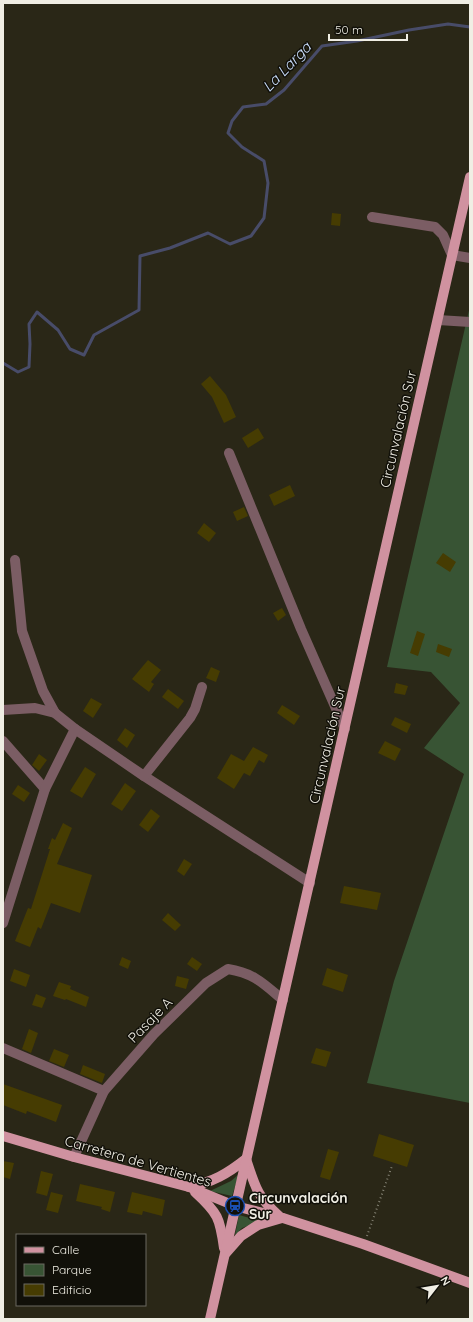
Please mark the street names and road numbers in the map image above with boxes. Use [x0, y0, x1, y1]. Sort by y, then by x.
street label: Circunvalación Sur [376, 368, 420, 489]
street label: Circunvalación Sur [305, 684, 349, 805]
street label: Pasaje A [124, 993, 176, 1047]
street label: Carretera de Vertientes [63, 1131, 213, 1191]

